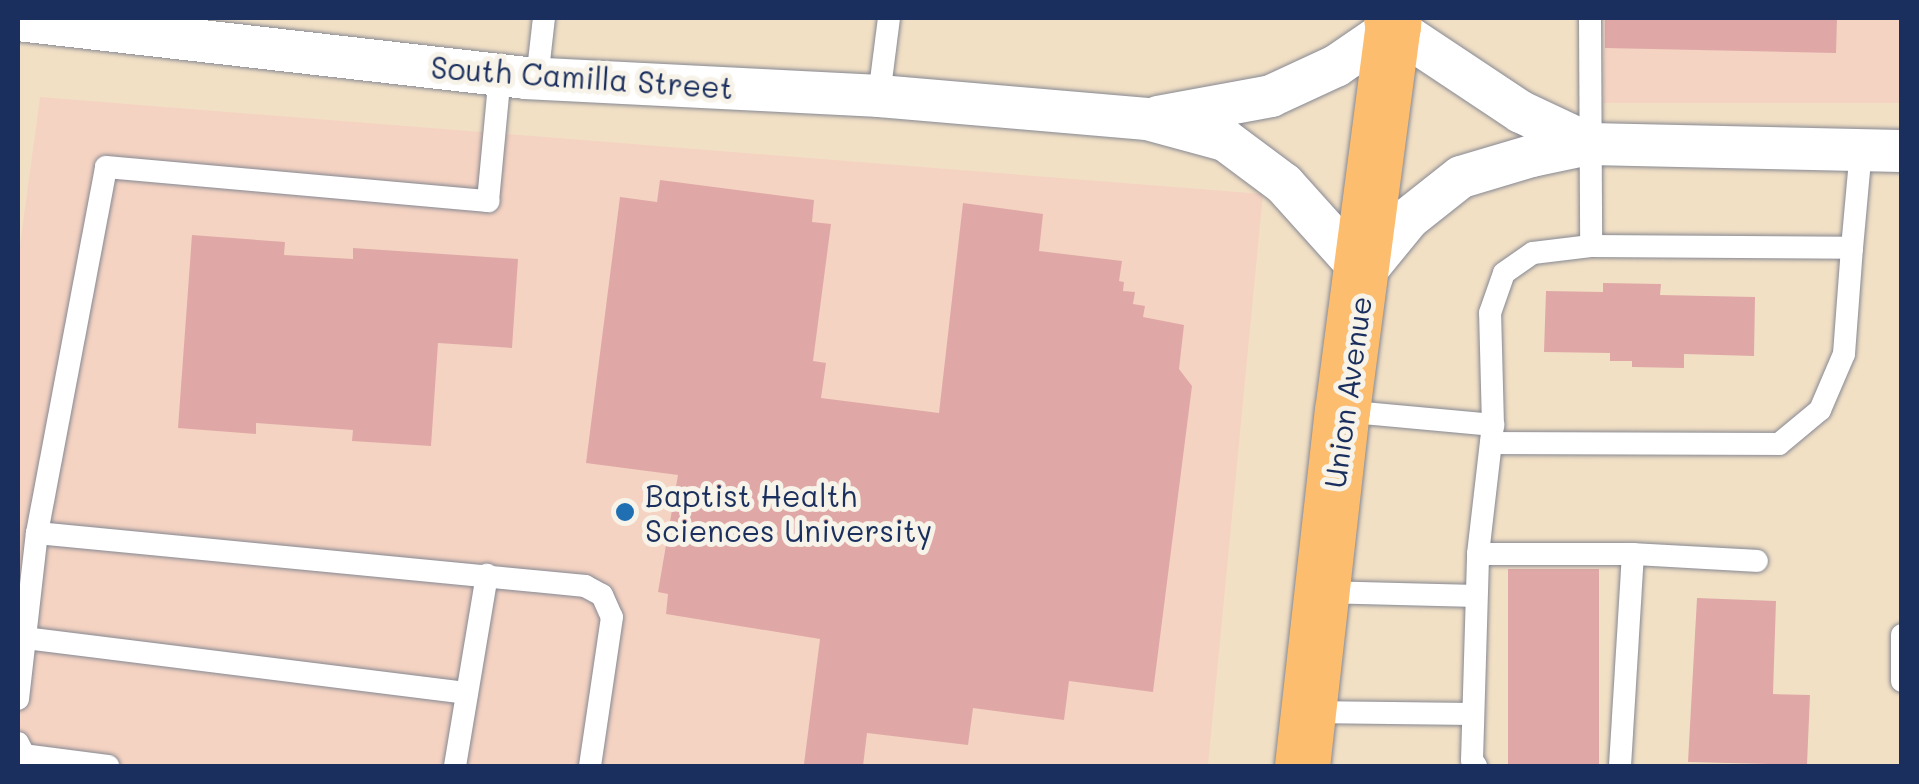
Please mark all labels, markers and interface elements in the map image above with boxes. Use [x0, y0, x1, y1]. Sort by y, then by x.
street label: South Camilla Street [430, 48, 734, 106]
street label: Union Avenue [1316, 294, 1378, 490]
place label: Baptist Health Sciences University [645, 477, 932, 548]
marker: Baptist Health Sciences University [614, 501, 636, 523]

